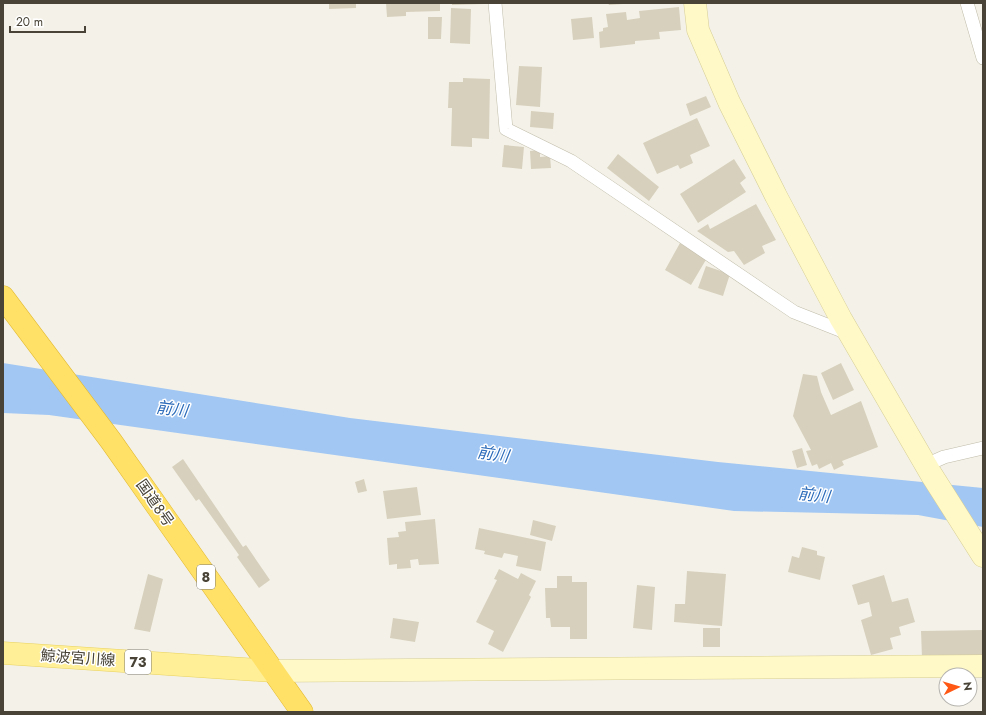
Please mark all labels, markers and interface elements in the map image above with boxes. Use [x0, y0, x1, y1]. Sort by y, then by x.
scale bar [10, 8, 85, 34]
text: 20 m [16, 13, 43, 31]
water label: 前川 [155, 396, 191, 423]
water label: 前川 [476, 440, 512, 468]
street label: 国道8号 [131, 475, 179, 531]
water label: 前川 [797, 482, 833, 508]
road number: 8 [197, 565, 215, 589]
street label: 鯨波宮川線 [40, 644, 116, 672]
road number: 73 [125, 650, 151, 674]
north arrow [938, 667, 978, 707]
text: N [960, 681, 976, 691]

